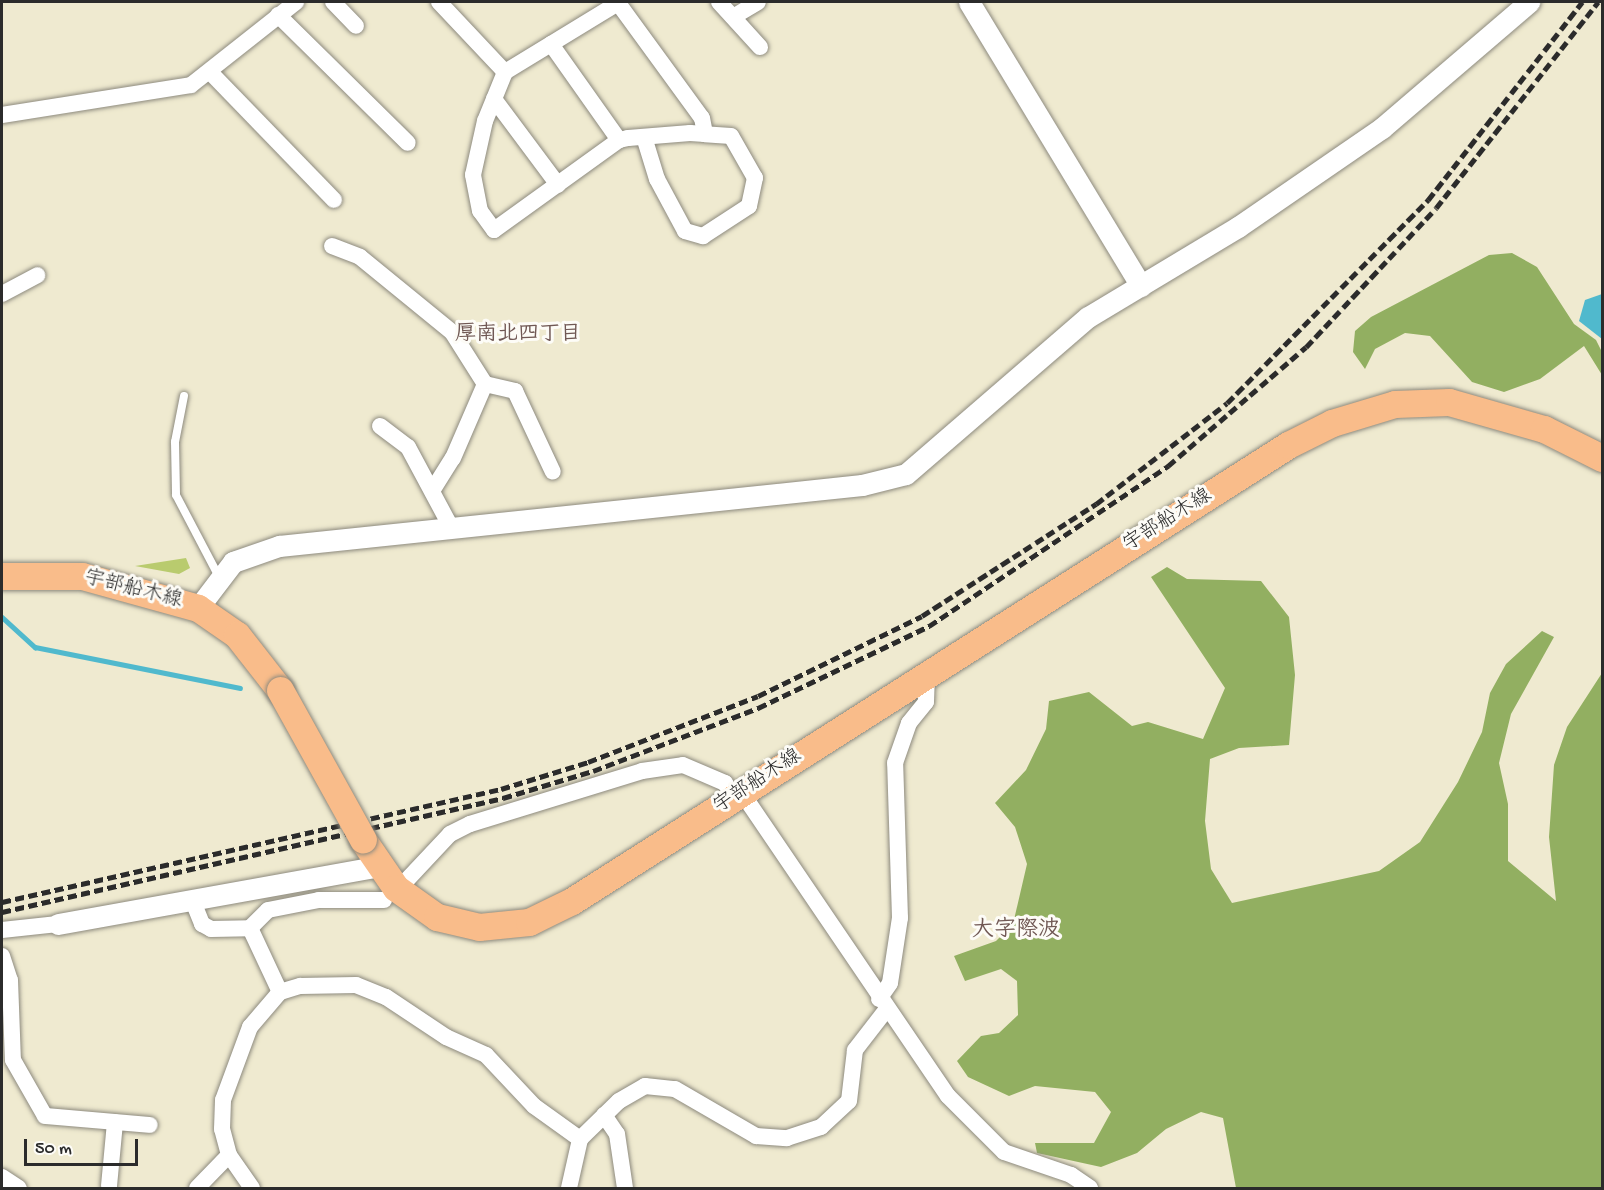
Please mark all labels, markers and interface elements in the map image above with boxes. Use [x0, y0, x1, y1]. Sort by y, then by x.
district label: 厚南北四丁目 [455, 323, 581, 349]
street label: 宇部船木線 [1119, 484, 1217, 558]
street label: 宇部船木線 [82, 566, 184, 614]
street label: 宇部船木線 [710, 745, 806, 819]
district label: 大字際波 [972, 919, 1060, 945]
scale bar [27, 1127, 141, 1165]
text: 50 m [35, 1139, 72, 1160]

